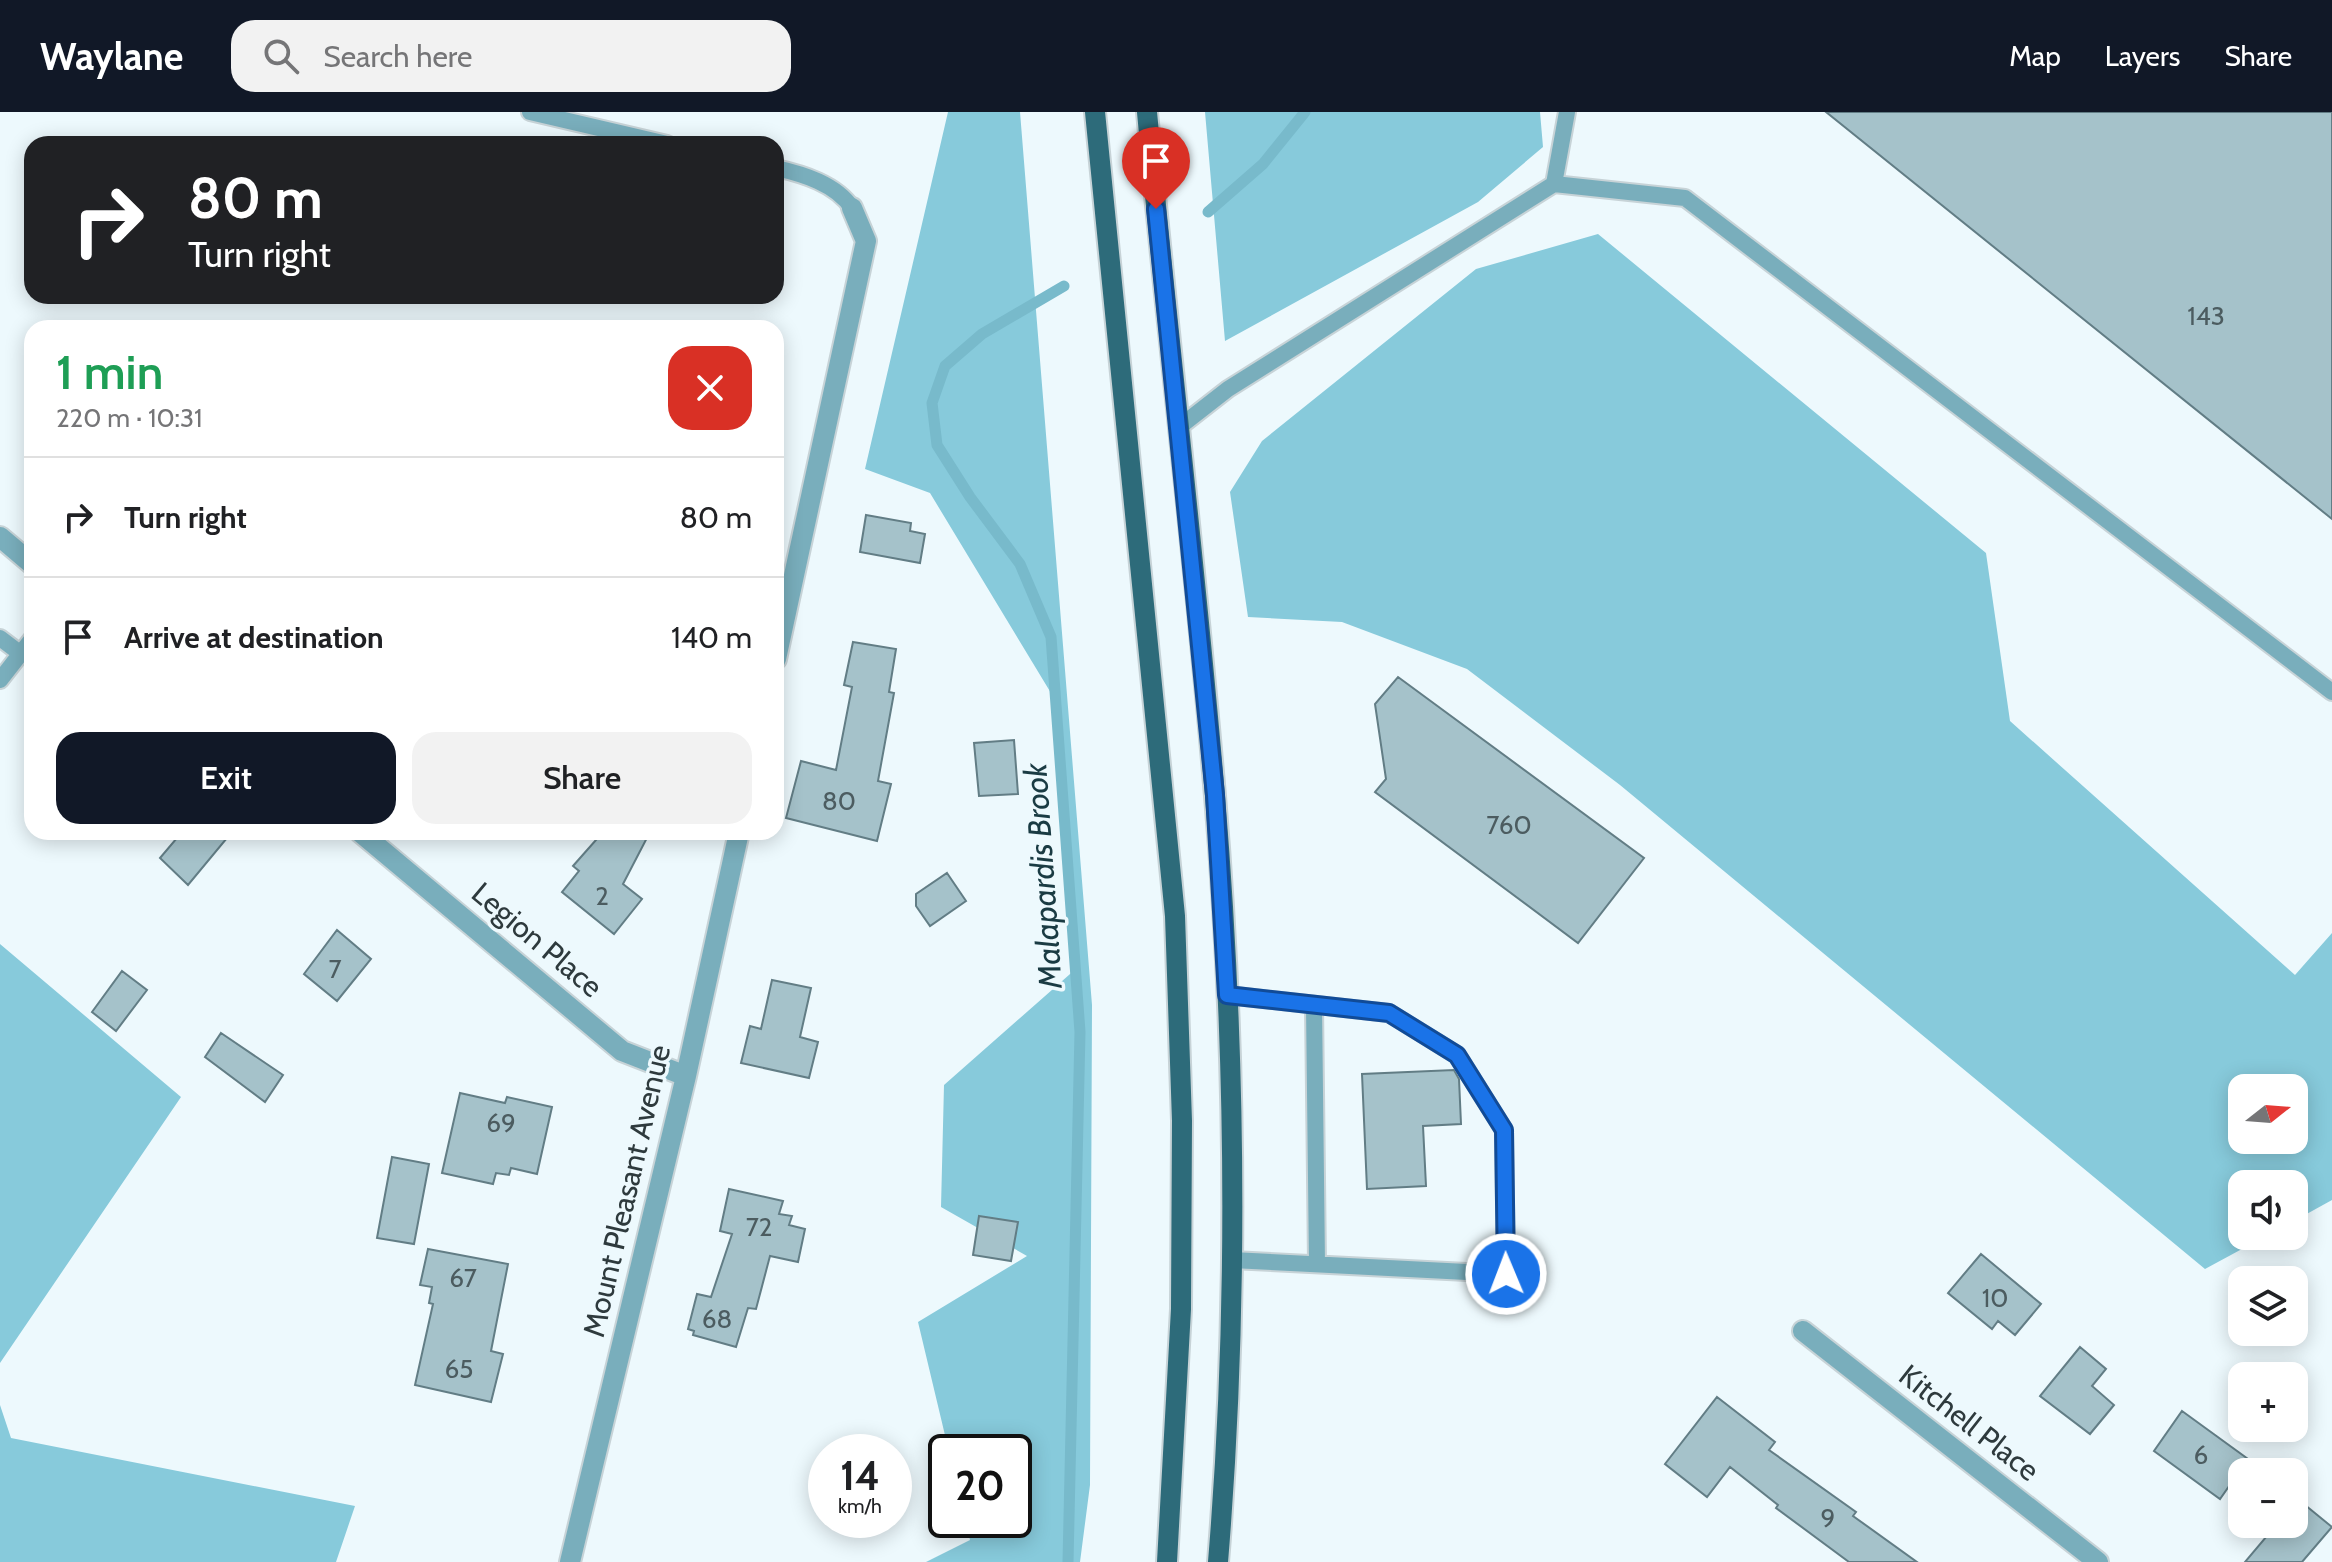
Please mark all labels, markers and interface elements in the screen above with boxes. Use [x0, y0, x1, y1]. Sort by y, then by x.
search box [231, 20, 791, 92]
text: Waylane [40, 33, 183, 80]
icon: search [259, 34, 303, 78]
text: Search here [323, 38, 472, 75]
text: Map [2009, 39, 2061, 73]
text: Layers [2105, 39, 2180, 73]
text: Share [2224, 39, 2292, 73]
pin [1122, 127, 1190, 209]
icon: arrive [1134, 139, 1178, 183]
text: 80 m [188, 164, 323, 232]
icon: right [56, 168, 160, 272]
text: Turn right [188, 232, 331, 276]
house number: 143 [2187, 300, 2225, 332]
text: 1 min [56, 343, 163, 401]
button: close [668, 346, 752, 430]
text: 220 m · 10:31 [56, 402, 203, 434]
icon: right [56, 495, 100, 539]
text: Turn right [124, 499, 247, 536]
text: 80 m [680, 499, 752, 536]
icon: arrive [56, 615, 100, 659]
text: Arrive at destination [124, 619, 384, 656]
text: 140 m [671, 619, 752, 656]
button: Exit [56, 732, 396, 824]
button: Share [412, 732, 752, 824]
water label: Malapardis Brook [1015, 761, 1070, 991]
house number: 80 [822, 785, 856, 817]
house number: 760 [1486, 809, 1532, 841]
street label: Legion Place [464, 874, 610, 1005]
house number: 2 [595, 880, 609, 912]
house number: 7 [328, 953, 342, 985]
street label: Mount Pleasant Avenue [575, 1041, 678, 1341]
north arrow [2228, 1074, 2308, 1154]
map controls [2228, 1074, 2308, 1538]
house number: 69 [486, 1107, 516, 1139]
button: sound [2228, 1170, 2308, 1250]
house number: 72 [746, 1211, 772, 1243]
position arrow [1464, 1232, 1548, 1316]
house number: 67 [449, 1262, 477, 1294]
button: layers [2228, 1266, 2308, 1346]
house number: 10 [1982, 1282, 2008, 1314]
house number: 68 [702, 1303, 732, 1335]
house number: 65 [445, 1353, 473, 1385]
street label: Kitchell Place [1892, 1356, 2047, 1489]
button: + [2228, 1362, 2308, 1442]
speed limit sign: 20 [928, 1434, 1032, 1538]
house number: 6 [2194, 1439, 2208, 1471]
text: 14 [840, 1451, 880, 1500]
button: − [2228, 1458, 2308, 1538]
text: km/h [838, 1494, 882, 1518]
house number: 9 [1821, 1502, 1835, 1534]

